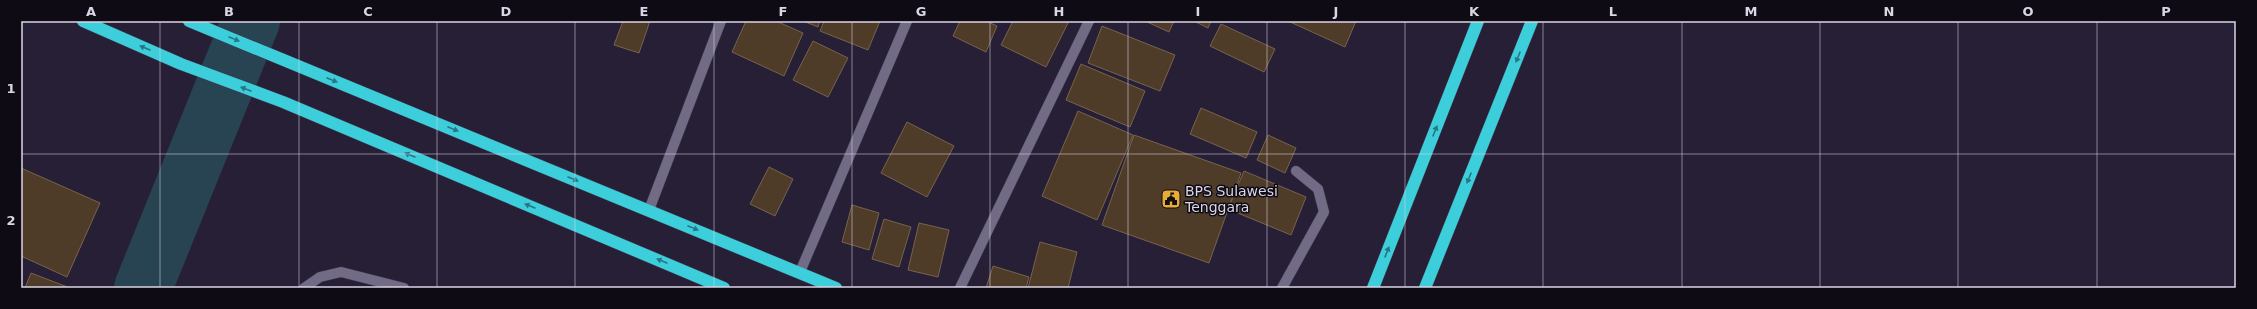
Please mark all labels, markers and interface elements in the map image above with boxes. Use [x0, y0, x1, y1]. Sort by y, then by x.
text: A [86, 4, 96, 19]
text: B [224, 4, 234, 19]
text: C [363, 4, 373, 19]
text: D [501, 4, 512, 19]
text: E [640, 4, 648, 19]
text: F [779, 4, 787, 19]
text: G [916, 4, 926, 19]
text: H [1054, 4, 1064, 19]
text: I [1196, 4, 1200, 19]
text: J [1333, 4, 1338, 19]
text: K [1469, 4, 1480, 19]
text: L [1609, 4, 1617, 19]
text: M [1745, 4, 1757, 19]
text: N [1884, 4, 1894, 19]
text: O [2022, 4, 2034, 19]
text: P [2161, 4, 2171, 19]
one-way arrow [228, 37, 240, 43]
one-way arrow [140, 45, 151, 51]
one-way arrow [1514, 52, 1520, 64]
one-way arrow [327, 77, 339, 83]
text: 1 [6, 81, 16, 96]
one-way arrow [240, 85, 252, 91]
one-way arrow [1432, 124, 1438, 136]
one-way arrow [447, 126, 458, 132]
one-way arrow [403, 152, 415, 158]
one-way arrow [1466, 172, 1472, 184]
one-way arrow [567, 176, 579, 182]
place label: BPS Sulawesi Tenggara [1184, 183, 1278, 215]
public building icon: BPS Sulawesi Tenggara [1160, 188, 1182, 210]
one-way arrow [523, 202, 535, 208]
text: 2 [6, 213, 16, 228]
one-way arrow [687, 225, 699, 231]
one-way arrow [1385, 245, 1391, 257]
one-way arrow [656, 258, 668, 264]

